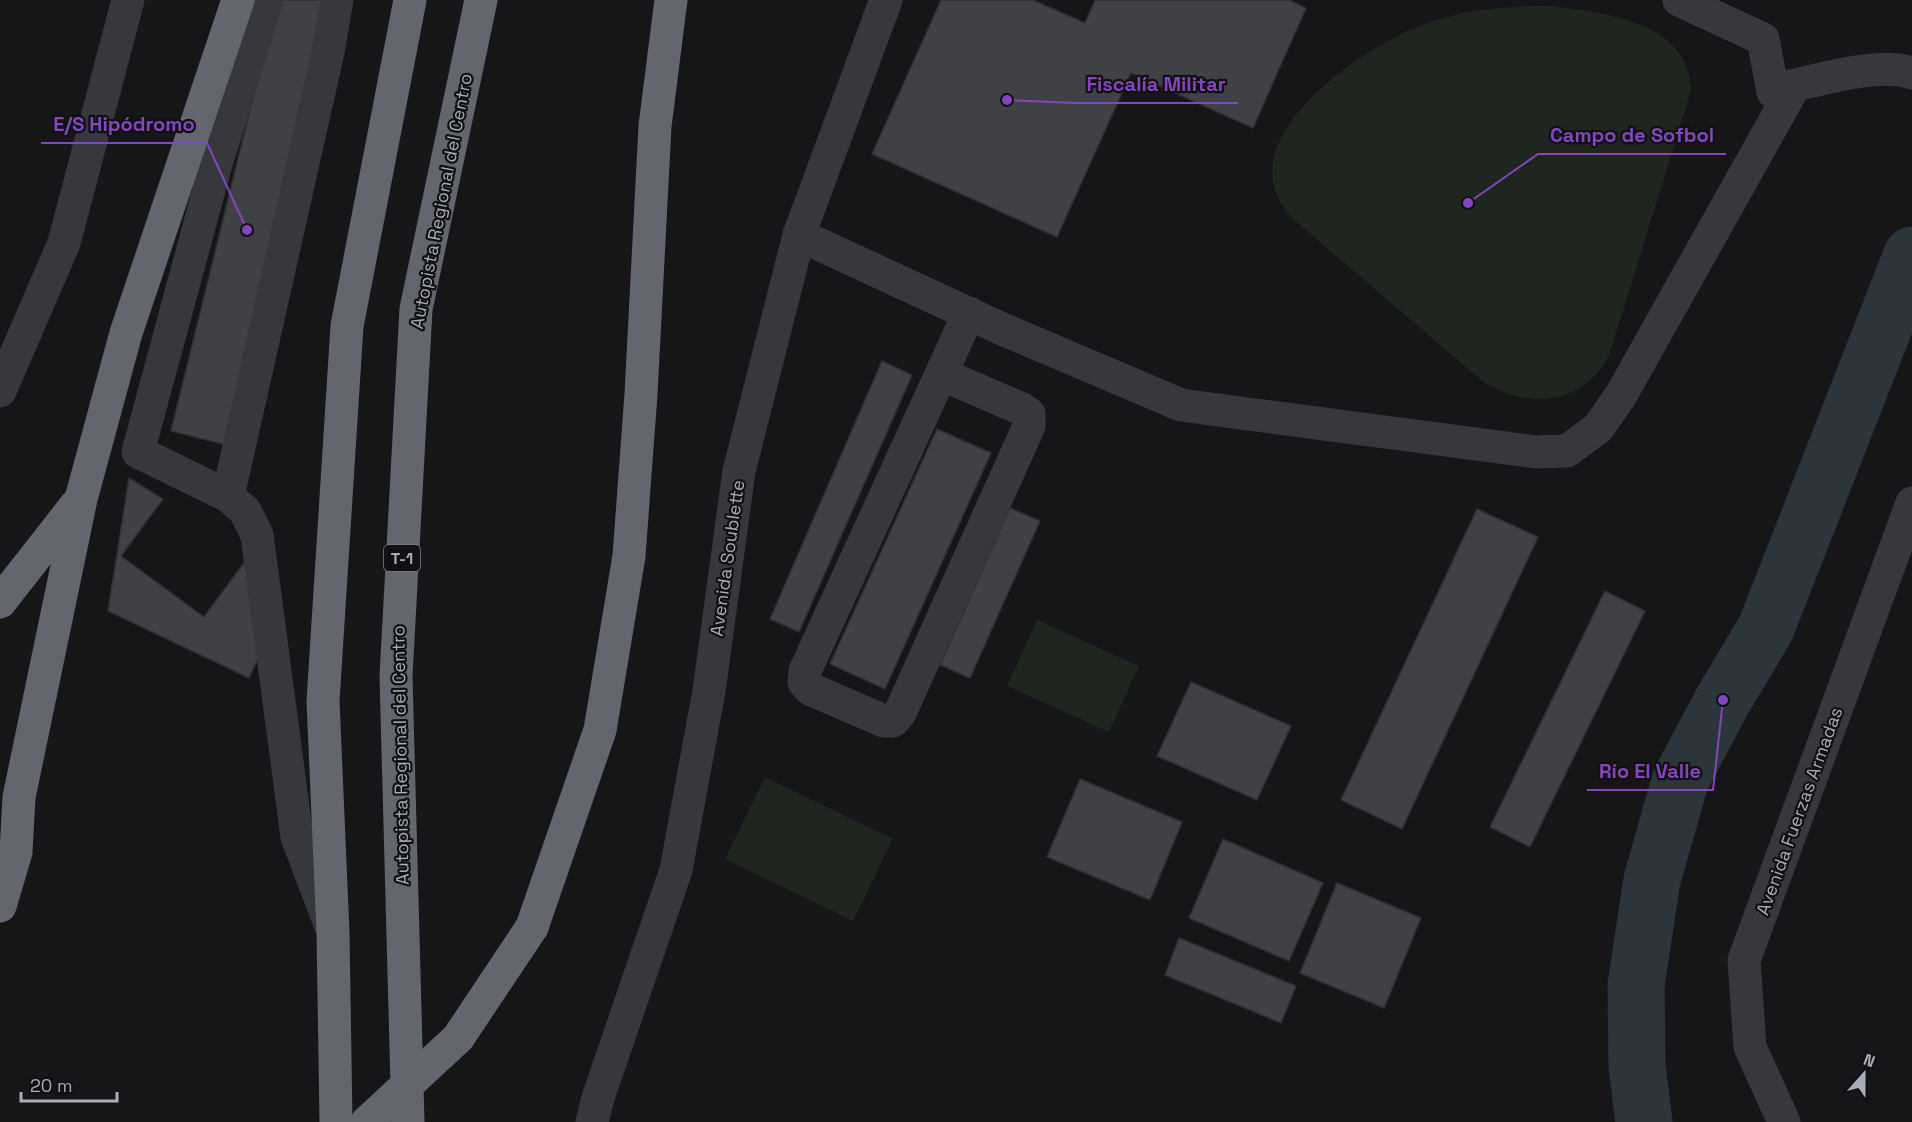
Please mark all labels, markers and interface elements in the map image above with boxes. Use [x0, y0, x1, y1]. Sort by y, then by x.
callout: Fiscalía Militar [1075, 65, 1238, 103]
street label: Autopista Regional del Centro [405, 71, 477, 331]
text: Fiscalía Militar [1086, 71, 1226, 97]
callout: E/S Hipódromo [41, 105, 207, 143]
text: E/S Hipódromo [53, 111, 195, 137]
callout: Campo de Sofbol [1538, 116, 1726, 154]
text: Campo de Sofbol [1550, 122, 1714, 148]
street label: Avenida Soublette [705, 478, 749, 638]
road number: T-1 [384, 545, 420, 571]
street label: Autopista Regional del Centro [386, 625, 414, 885]
street label: Avenida Fuerzas Armadas [1751, 704, 1847, 918]
callout: Río El Valle [1587, 752, 1713, 790]
text: Río El Valle [1599, 758, 1701, 784]
north arrow [1834, 1044, 1894, 1104]
text: N [1860, 1049, 1878, 1072]
scale bar [21, 1065, 117, 1103]
text: 20 m [30, 1074, 73, 1097]

